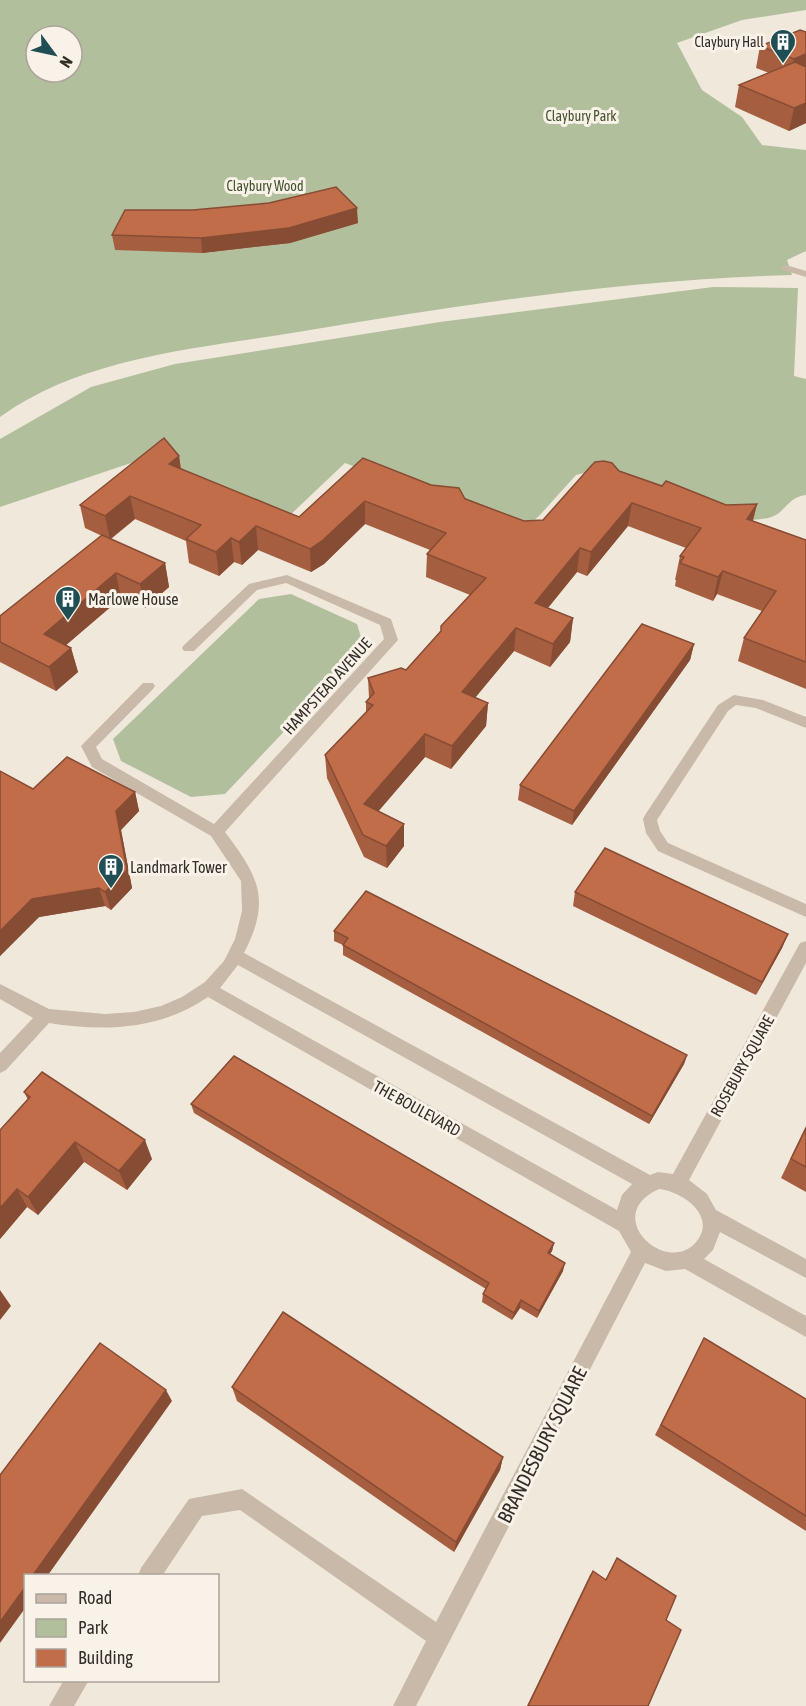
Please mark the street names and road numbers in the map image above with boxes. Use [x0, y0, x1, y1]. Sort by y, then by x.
street label: HAMPSTEAD AVENUE [279, 634, 375, 738]
street label: ROSEBURY SQUARE [707, 1012, 777, 1120]
street label: THE BOULEVARD [370, 1077, 464, 1139]
street label: BRANDESBURY SQUARE [492, 1362, 591, 1527]

